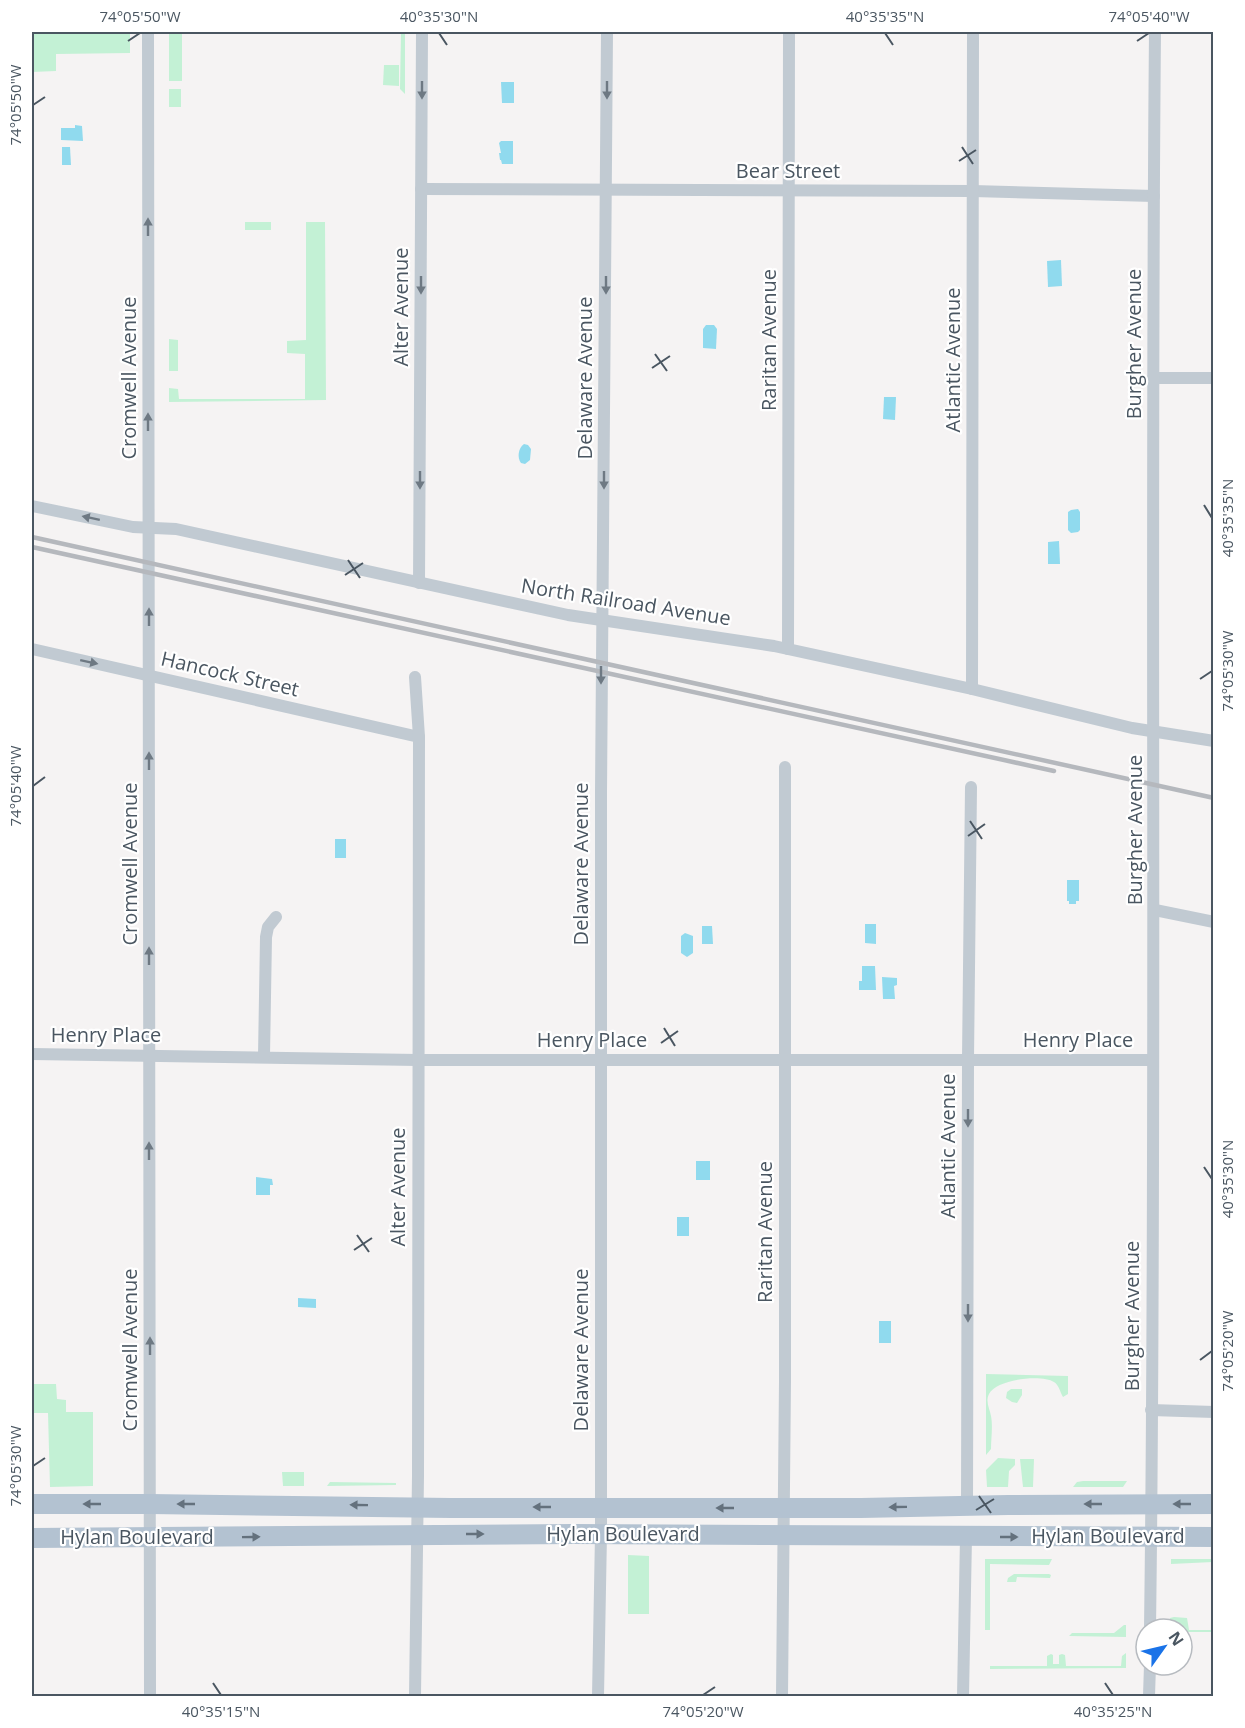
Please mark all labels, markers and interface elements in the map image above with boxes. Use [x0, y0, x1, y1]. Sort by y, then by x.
text: 74°05'50"W [100, 6, 181, 26]
text: 40°35'30"N [400, 6, 478, 26]
text: 40°35'35"N [846, 6, 924, 26]
text: 74°05'40"W [1109, 6, 1190, 26]
text: 74°05'50"W [5, 64, 25, 146]
one-way arrow [417, 80, 427, 99]
one-way arrow [602, 80, 612, 99]
street label: Bear Street [736, 157, 840, 184]
one-way arrow [143, 217, 153, 236]
street label: Alter Avenue [387, 247, 414, 367]
street label: Raritan Avenue [755, 269, 782, 411]
street label: Burgher Avenue [1120, 269, 1147, 419]
one-way arrow [416, 275, 426, 294]
one-way arrow [601, 275, 611, 294]
street label: Atlantic Avenue [939, 288, 966, 432]
street label: Cromwell Avenue [115, 297, 142, 459]
street label: Delaware Avenue [571, 297, 598, 459]
one-way arrow [143, 412, 153, 431]
one-way arrow [415, 470, 425, 489]
one-way arrow [599, 470, 609, 489]
text: 40°35'35"N [1217, 479, 1237, 557]
one-way arrow [81, 513, 100, 522]
street label: North Railroad Avenue [519, 572, 733, 631]
one-way arrow [144, 607, 154, 626]
text: 74°05'30"W [1217, 630, 1237, 712]
street label: Hancock Street [158, 645, 302, 703]
one-way arrow [79, 658, 98, 667]
one-way arrow [596, 665, 606, 684]
text: 74°05'40"W [5, 745, 25, 827]
one-way arrow [144, 752, 154, 771]
street label: Burgher Avenue [1121, 755, 1148, 905]
street label: Cromwell Avenue [116, 783, 143, 945]
street label: Delaware Avenue [567, 783, 594, 945]
one-way arrow [144, 947, 154, 966]
street label: Henry Place [51, 1021, 161, 1048]
street label: Henry Place [537, 1026, 647, 1053]
street label: Henry Place [1023, 1026, 1133, 1053]
street label: Atlantic Avenue [934, 1074, 961, 1218]
one-way arrow [963, 1108, 973, 1127]
street label: Alter Avenue [384, 1127, 411, 1247]
text: 40°35'30"N [1217, 1140, 1237, 1218]
one-way arrow [144, 1142, 154, 1161]
street label: Raritan Avenue [751, 1161, 778, 1303]
street label: Burgher Avenue [1118, 1241, 1145, 1391]
street label: Cromwell Avenue [116, 1269, 143, 1431]
street label: Delaware Avenue [567, 1269, 594, 1431]
one-way arrow [963, 1303, 973, 1322]
text: 74°05'20"W [1217, 1310, 1237, 1392]
one-way arrow [145, 1337, 155, 1356]
text: 74°05'30"W [5, 1425, 25, 1507]
one-way arrow [82, 1499, 101, 1509]
one-way arrow [176, 1499, 195, 1509]
one-way arrow [1083, 1499, 1102, 1509]
one-way arrow [1173, 1499, 1192, 1509]
one-way arrow [350, 1501, 369, 1510]
one-way arrow [533, 1502, 552, 1512]
one-way arrow [888, 1502, 907, 1512]
one-way arrow [715, 1503, 734, 1513]
street label: Hylan Boulevard [546, 1520, 700, 1547]
street label: Hylan Boulevard [1031, 1522, 1185, 1549]
street label: Hylan Boulevard [60, 1523, 214, 1550]
one-way arrow [466, 1529, 485, 1539]
one-way arrow [241, 1532, 260, 1542]
one-way arrow [1000, 1532, 1019, 1542]
north arrow [1134, 1617, 1194, 1677]
text: N [1164, 1627, 1189, 1650]
text: 40°35'15"N [182, 1701, 260, 1721]
text: 74°05'20"W [663, 1701, 744, 1721]
text: 40°35'25"N [1074, 1701, 1152, 1721]

